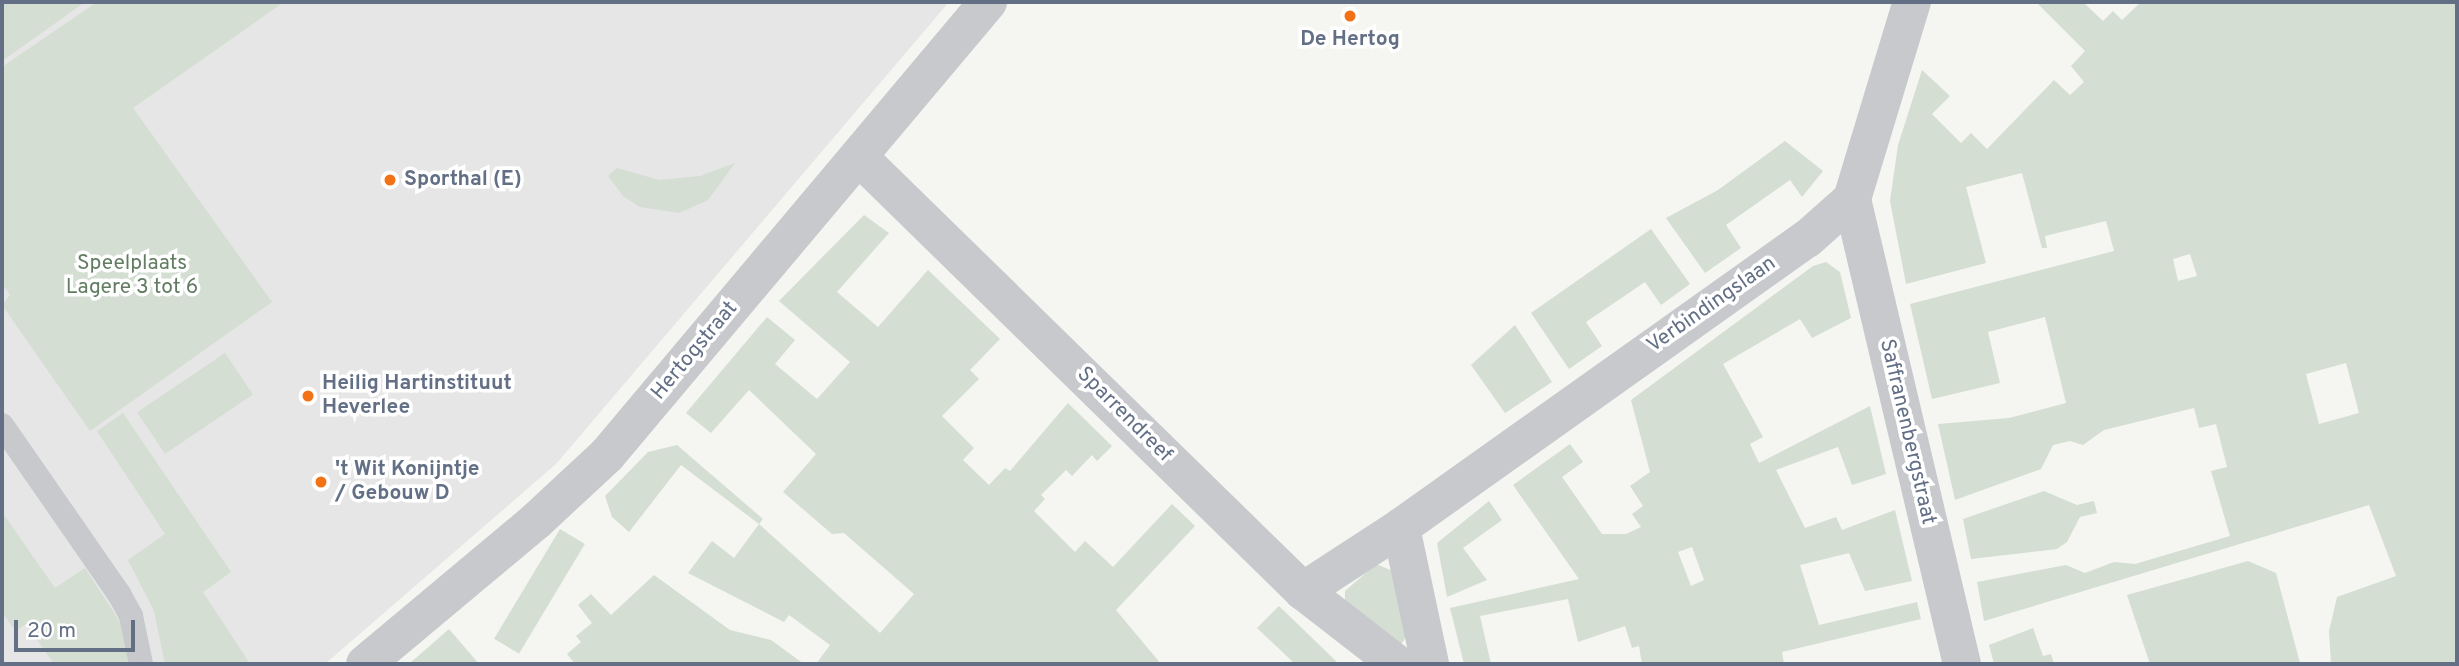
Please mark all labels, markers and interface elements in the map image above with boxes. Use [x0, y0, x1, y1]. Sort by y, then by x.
marker: De Hertog [1342, 8, 1358, 24]
place label: De Hertog [1300, 27, 1400, 53]
place label: Sporthal (E) [404, 167, 522, 193]
marker: Sporthal (E) [382, 172, 398, 188]
park label: Speelplaats Lagere 3 tot 6 [66, 251, 198, 301]
street label: Verbindingslaan [1643, 251, 1781, 359]
street label: Hertogstraat [647, 297, 743, 405]
street label: Saffranenbergstraat [1873, 337, 1941, 527]
street label: Sparrendreef [1071, 362, 1177, 468]
place label: Heilig Hartinstituut Heverlee [322, 371, 512, 421]
marker: Heilig Hartinstituut Heverlee [300, 388, 316, 404]
place label: 't Wit Konijntje / Gebouw D [335, 457, 480, 507]
marker: 't Wit Konijntje / Gebouw D [313, 474, 329, 490]
scale bar [18, 606, 138, 650]
text: 20 m [27, 618, 76, 645]

